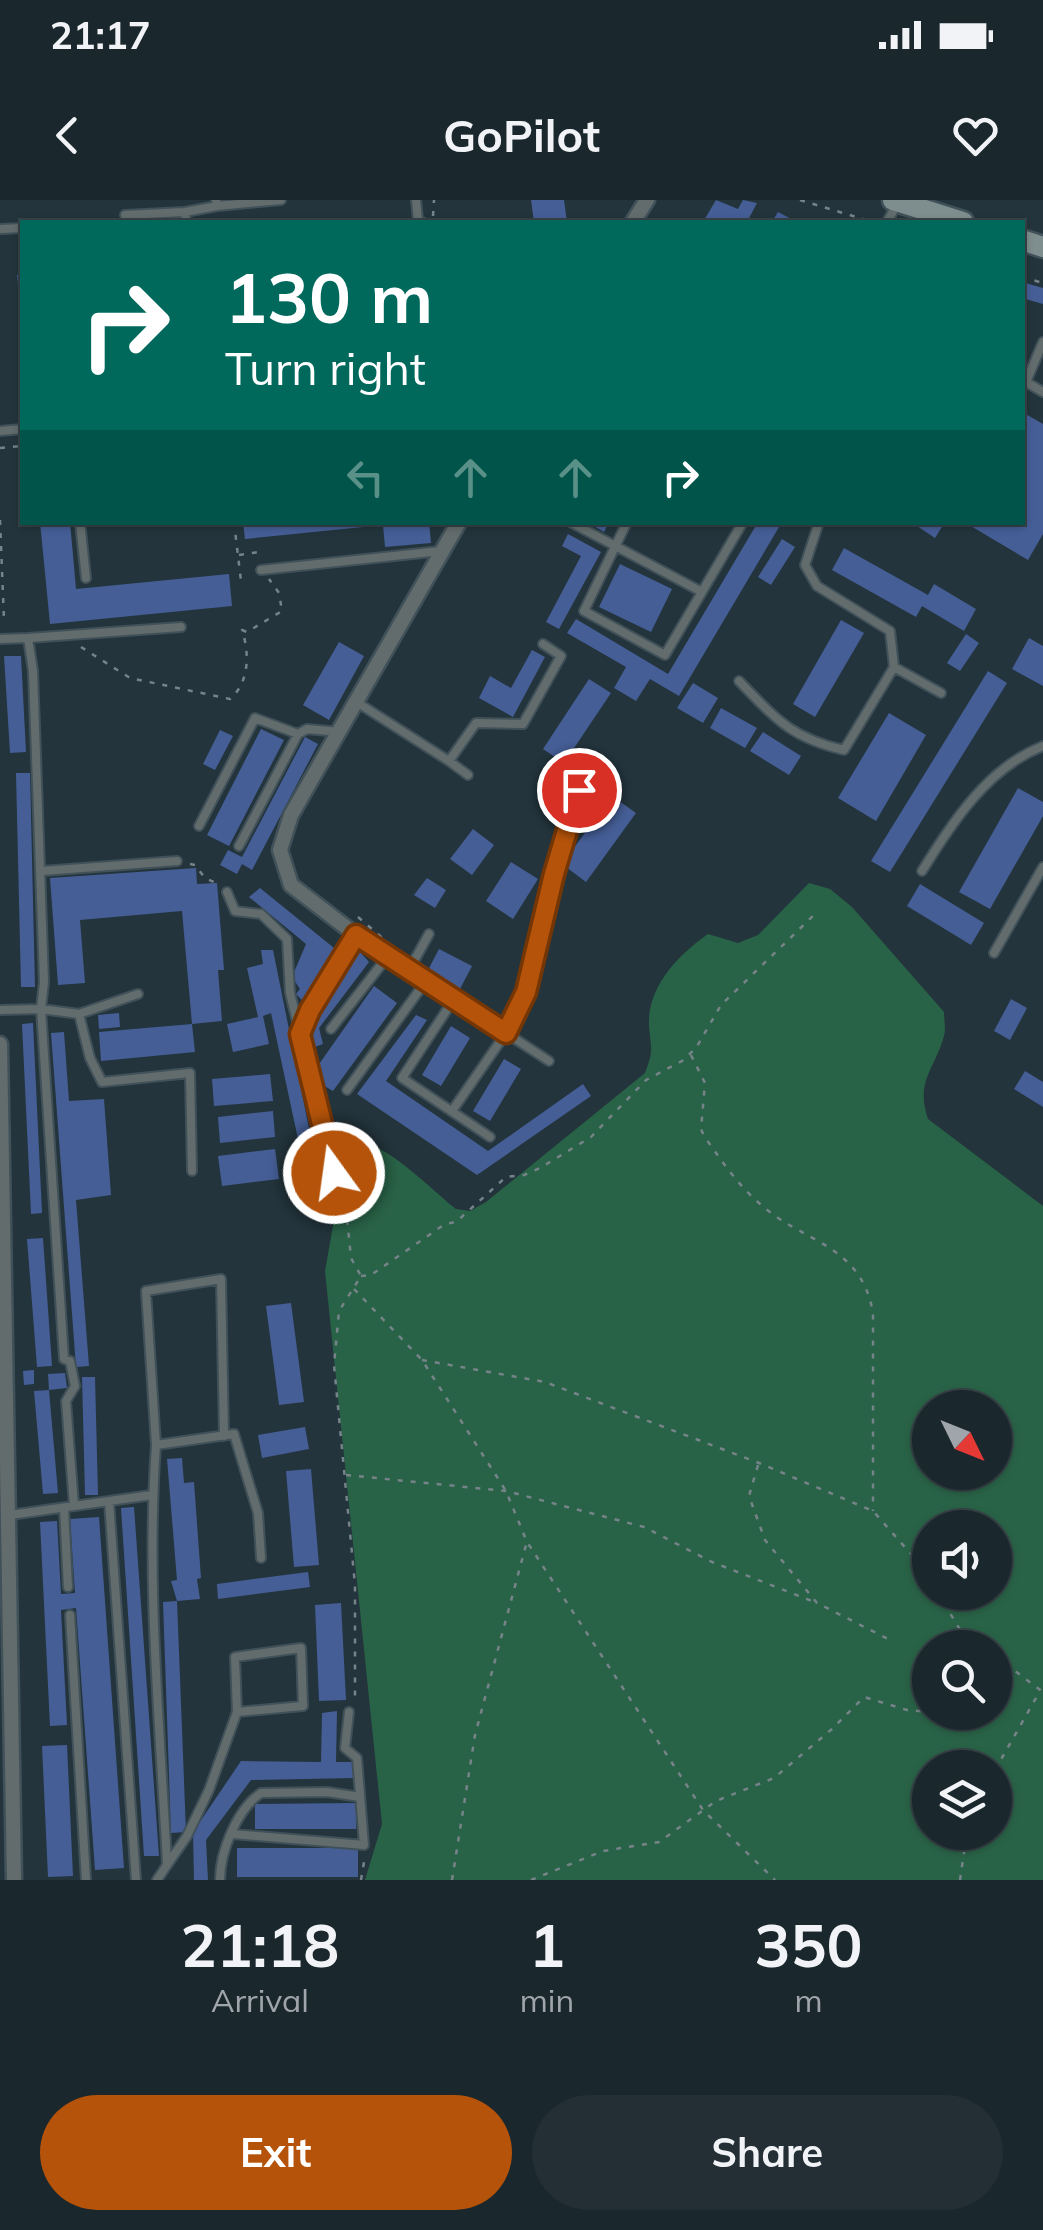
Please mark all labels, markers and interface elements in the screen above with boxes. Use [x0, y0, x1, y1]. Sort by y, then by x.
text: 21:17 [50, 11, 151, 59]
text: GoPilot [443, 107, 600, 163]
icon: back [40, 108, 95, 163]
icon: heart [948, 108, 1003, 163]
text: 130 m [225, 253, 433, 341]
icon: right [60, 260, 190, 390]
text: Turn right [225, 340, 426, 396]
icon: left [338, 450, 393, 505]
icon: ahead [443, 450, 498, 505]
icon: ahead [548, 450, 603, 505]
icon: right [653, 450, 708, 505]
pin [537, 748, 622, 833]
icon: arrive [552, 763, 607, 818]
position arrow [282, 1121, 386, 1225]
north arrow [912, 1390, 1012, 1490]
map controls [912, 1390, 1012, 1850]
button: sound [912, 1510, 1012, 1610]
button: search [912, 1630, 1012, 1730]
button: layers [912, 1750, 1012, 1850]
text: 21:18 [180, 1907, 339, 1982]
text: 1 [529, 1907, 565, 1982]
text: 350 [755, 1907, 863, 1982]
text: Arrival [211, 1980, 309, 2020]
text: min [520, 1980, 574, 2020]
text: m [795, 1980, 823, 2020]
button: Exit [40, 2095, 512, 2210]
button: Share [532, 2095, 1003, 2210]

